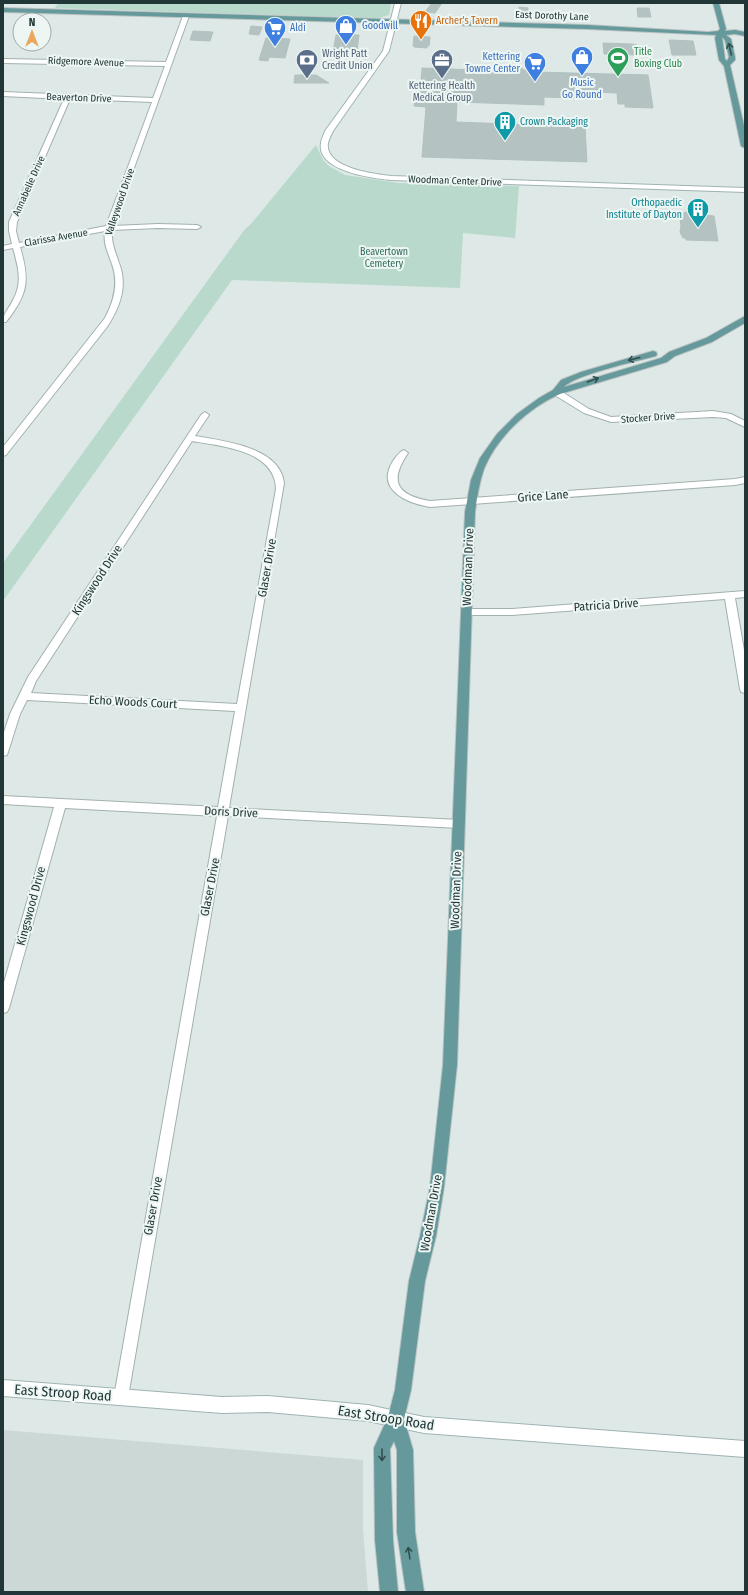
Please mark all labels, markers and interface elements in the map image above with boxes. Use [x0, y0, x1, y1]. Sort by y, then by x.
restaurant icon: Archer's Tavern [408, 8, 434, 41]
street label: East Dorothy Lane [515, 9, 589, 23]
north arrow [12, 12, 52, 52]
shop icon: Goodwill [333, 13, 359, 46]
supermarket icon: Aldi [262, 15, 288, 48]
place label: Archer's Tavern [436, 15, 498, 27]
text: N [29, 16, 35, 29]
place label: Goodwill [362, 20, 398, 32]
place label: Aldi [290, 22, 306, 34]
one-way arrow [725, 43, 733, 56]
shop icon: Music Go Round [569, 44, 595, 77]
sports icon: Title Boxing Club [605, 45, 631, 78]
place label: Title Boxing Club [634, 46, 682, 70]
bank icon: Wright Patt Credit Union [294, 47, 320, 80]
office icon: Kettering Health Medical Group [429, 47, 455, 80]
place label: Wright Patt Credit Union [322, 48, 373, 72]
supermarket icon: Kettering Towne Center [522, 50, 548, 83]
place label: Kettering Towne Center [465, 51, 521, 75]
street label: Ridgemore Avenue [48, 55, 124, 69]
place label: Music Go Round [562, 77, 602, 101]
place label: Kettering Health Medical Group [409, 80, 475, 104]
street label: Beaverton Drive [46, 91, 112, 105]
building icon: Crown Packaging [492, 109, 518, 142]
place label: Crown Packaging [520, 116, 588, 128]
street label: Annabelle Drive [10, 154, 48, 218]
street label: Valleywood Drive [103, 167, 137, 237]
street label: Woodman Center Drive [408, 173, 502, 189]
building icon: Orthopaedic Institute of Dayton [685, 196, 711, 229]
place label: Orthopaedic Institute of Dayton [606, 197, 683, 221]
street label: Clarissa Avenue [23, 227, 89, 249]
park label: Beavertown Cemetery [360, 246, 408, 270]
one-way arrow [628, 356, 641, 364]
one-way arrow [586, 376, 599, 383]
street label: Stocker Drive [621, 410, 675, 426]
street label: Grice Lane [517, 487, 569, 505]
street label: Woodman Drive [460, 528, 476, 606]
street label: Glaser Drive [255, 538, 279, 598]
street label: Kingswood Drive [69, 542, 125, 618]
street label: Patricia Drive [573, 596, 639, 614]
street label: Echo Woods Court [88, 693, 178, 711]
street label: Doris Drive [204, 804, 258, 820]
street label: Woodman Drive [448, 851, 464, 929]
street label: Glaser Drive [197, 857, 223, 917]
street label: Kingswood Drive [14, 865, 48, 947]
street label: Woodman Drive [417, 1174, 445, 1252]
street label: Glaser Drive [141, 1176, 165, 1236]
street label: East Stroop Road [14, 1381, 112, 1405]
street label: East Stroop Road [337, 1402, 435, 1434]
one-way arrow [378, 1448, 386, 1461]
one-way arrow [405, 1547, 413, 1560]

